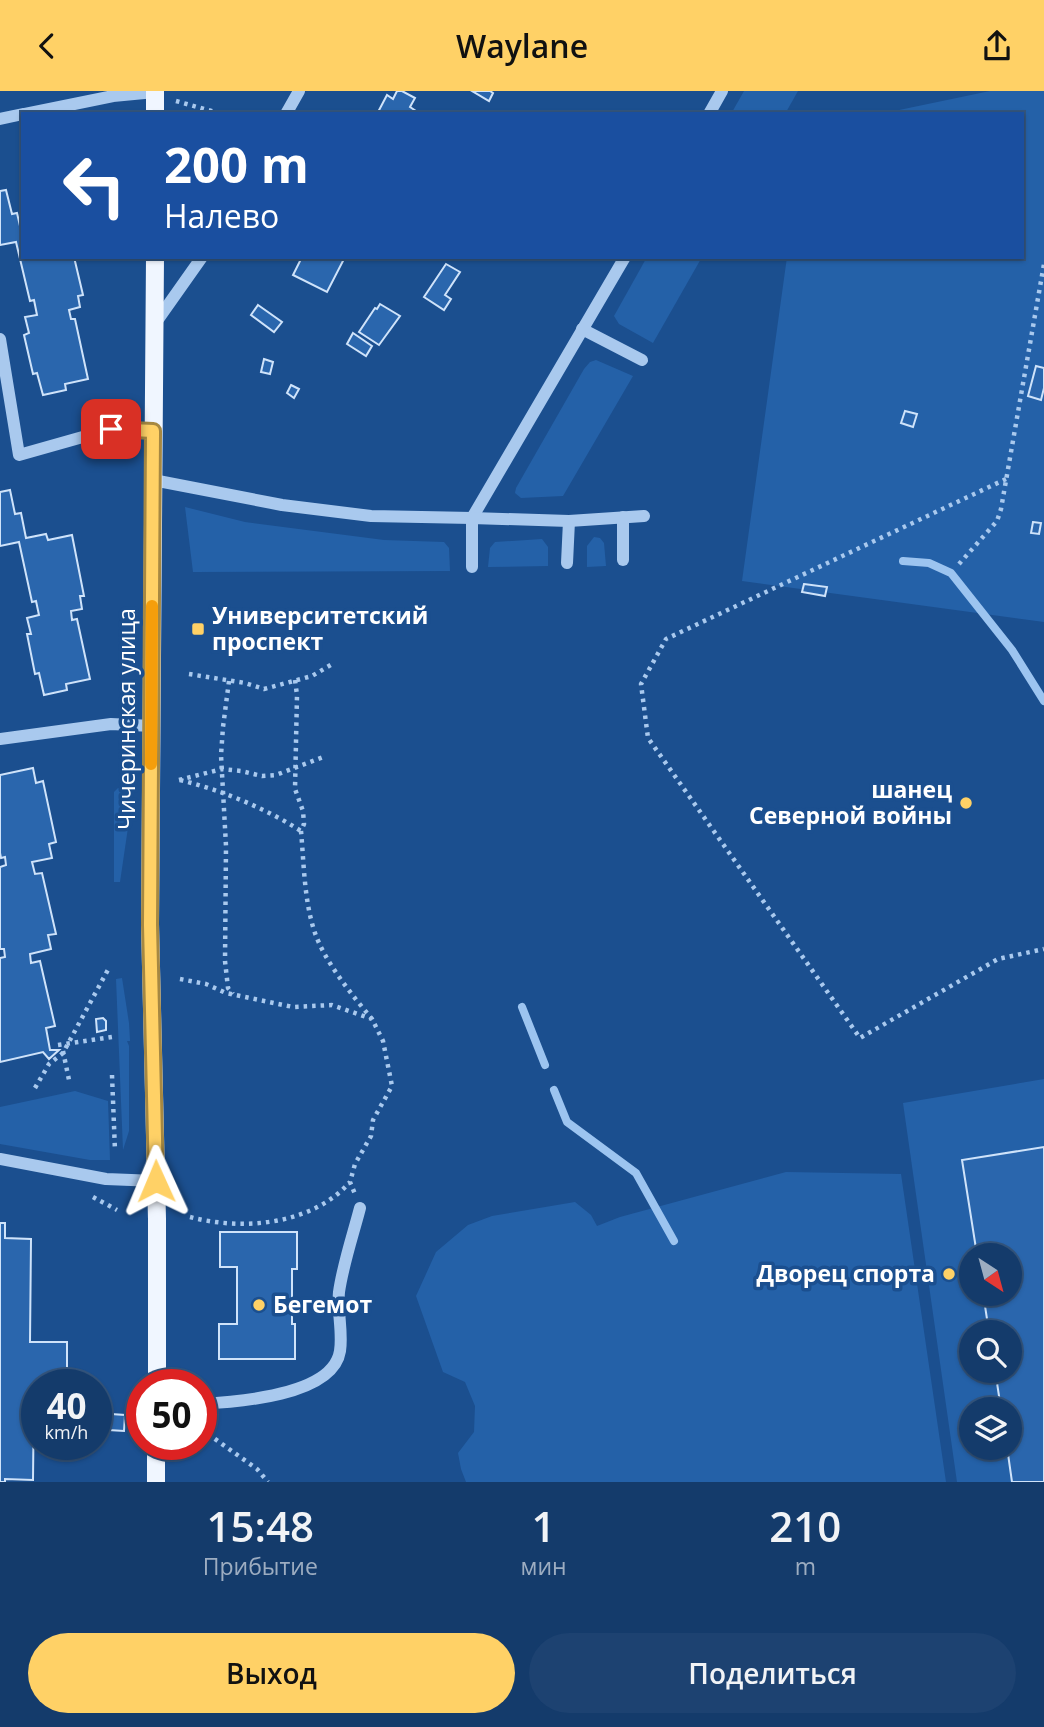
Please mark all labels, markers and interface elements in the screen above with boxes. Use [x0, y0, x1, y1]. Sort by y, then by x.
text: Waylane [456, 24, 588, 67]
icon: back [28, 27, 66, 65]
icon: share [978, 27, 1016, 65]
text: 200 m [164, 131, 309, 197]
icon: left [49, 140, 140, 231]
text: Налево [164, 194, 279, 237]
pin [81, 399, 141, 459]
icon: arrive [92, 410, 130, 448]
place label: Университетский проспект [212, 599, 428, 657]
street label: Чичеринская улица [110, 608, 142, 830]
marker: Университетский проспект [190, 621, 206, 637]
place label: шанец Северной войны [749, 773, 952, 831]
marker: шанец Северной войны [958, 795, 974, 811]
position arrow [119, 1144, 193, 1218]
north arrow [959, 1243, 1022, 1305]
map controls [959, 1243, 1022, 1460]
place label: Дворец спорта [757, 1257, 935, 1289]
marker: Дворец спорта [941, 1266, 957, 1282]
place label: Бегемот [273, 1288, 373, 1320]
marker: Бегемот [251, 1297, 267, 1313]
button: search [959, 1320, 1022, 1383]
speed limit sign: 50 [126, 1369, 217, 1460]
text: 40 [46, 1382, 87, 1429]
button: layers [959, 1397, 1022, 1460]
text: km/h [45, 1420, 88, 1444]
text: 15:48 [206, 1497, 314, 1554]
text: 1 [532, 1497, 556, 1554]
text: 210 [769, 1497, 841, 1554]
text: Прибытие [203, 1550, 318, 1582]
text: мин [521, 1550, 567, 1582]
text: m [795, 1550, 816, 1582]
button: Выход [28, 1633, 515, 1713]
button: Поделиться [529, 1633, 1016, 1713]

